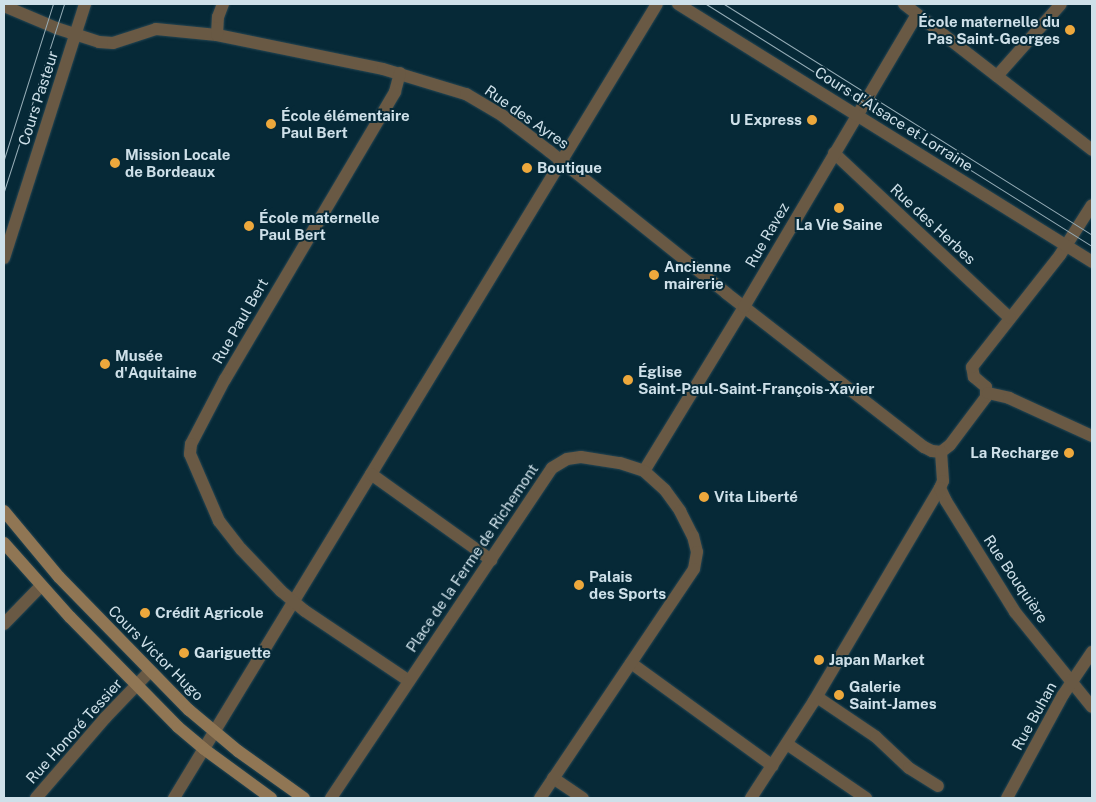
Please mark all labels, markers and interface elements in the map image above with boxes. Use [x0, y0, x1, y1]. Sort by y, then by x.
place label: École maternelle du Pas Saint-Georges [918, 12, 1060, 47]
marker: École maternelle du Pas Saint-Georges [1064, 24, 1076, 36]
street label: Cours Pasteur [14, 48, 62, 148]
street label: Cours d'Alsace et Lorraine [811, 63, 977, 175]
street label: Rue des Ayres [481, 81, 573, 153]
place label: École élémentaire Paul Bert [281, 106, 410, 141]
place label: U Express [730, 111, 802, 129]
marker: U Express [806, 114, 818, 126]
marker: École élémentaire Paul Bert [265, 118, 277, 130]
place label: Mission Locale de Bordeaux [125, 145, 230, 180]
marker: Mission Locale de Bordeaux [109, 157, 121, 169]
place label: Boutique [537, 159, 602, 177]
marker: Boutique [521, 162, 533, 174]
street label: Rue des Herbes [887, 180, 979, 268]
street label: Rue Ravez [741, 199, 793, 271]
marker: La Vie Saine [833, 202, 845, 214]
place label: École maternelle Paul Bert [259, 208, 380, 243]
place label: La Vie Saine [795, 216, 883, 234]
marker: École maternelle Paul Bert [243, 220, 255, 232]
place label: Ancienne mairerie [664, 257, 731, 292]
marker: Ancienne mairerie [648, 269, 660, 281]
street label: Rue Paul Bert [208, 275, 272, 367]
place label: Musée d'Aquitaine [115, 346, 197, 381]
marker: Musée d'Aquitaine [99, 358, 111, 370]
place label: Église Saint-Paul-Saint-François-Xavier [638, 362, 874, 397]
marker: Église Saint-Paul-Saint-François-Xavier [622, 374, 634, 386]
place label: La Recharge [970, 444, 1059, 462]
marker: La Recharge [1063, 447, 1075, 459]
street label: Place de la Ferme de Richemont [402, 460, 542, 656]
place label: Vita Liberté [714, 488, 798, 506]
marker: Vita Liberté [698, 491, 710, 503]
street label: Rue Bouquière [980, 532, 1052, 626]
place label: Palais des Sports [589, 567, 666, 602]
marker: Palais des Sports [573, 579, 585, 591]
street label: Cours Victor Hugo [105, 602, 207, 704]
place label: Crédit Agricole [155, 604, 264, 622]
marker: Crédit Agricole [139, 607, 151, 619]
place label: Gariguette [194, 644, 271, 662]
marker: Gariguette [178, 647, 190, 659]
place label: Japan Market [829, 651, 925, 669]
marker: Japan Market [813, 654, 825, 666]
street label: Rue Honoré Tessier [22, 675, 126, 787]
place label: Galerie Saint-James [849, 677, 937, 712]
street label: Rue Buhan [1008, 679, 1060, 753]
marker: Galerie Saint-James [833, 689, 845, 701]

